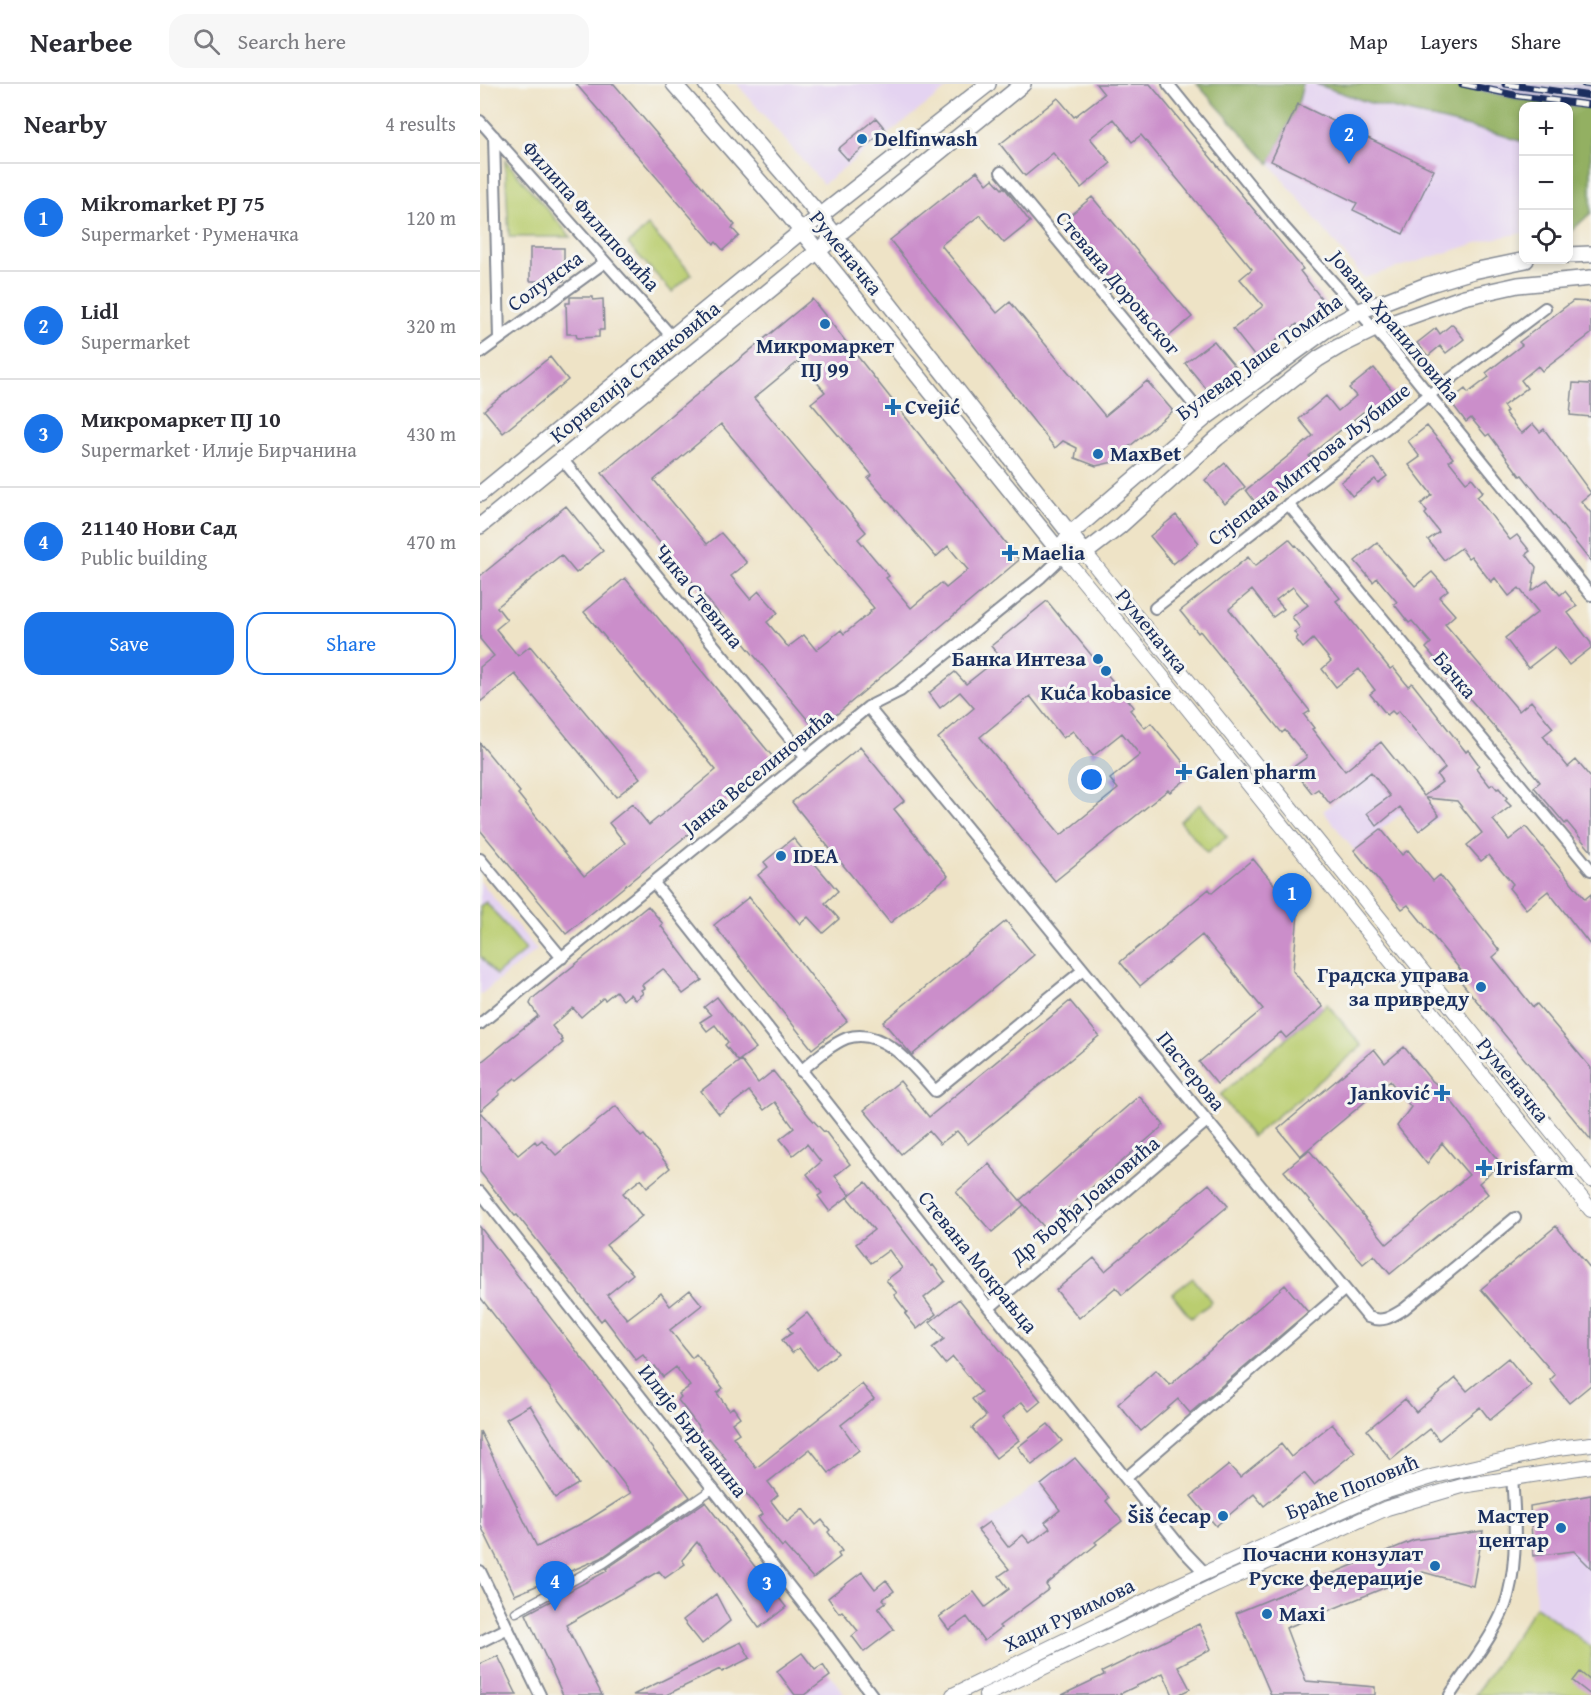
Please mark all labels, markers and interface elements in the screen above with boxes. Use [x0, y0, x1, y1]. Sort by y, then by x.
search box [169, 14, 589, 68]
text: Nearbee [30, 21, 133, 62]
icon: search [190, 25, 223, 58]
text: Search here [238, 25, 346, 57]
text: Map [1349, 26, 1388, 57]
text: Layers [1421, 26, 1478, 57]
text: Share [1511, 26, 1561, 57]
map controls [1519, 102, 1573, 264]
button: + [1519, 102, 1573, 156]
text: Nearby [24, 104, 107, 143]
text: 4 results [385, 109, 456, 138]
pin: 2 [1330, 115, 1368, 164]
place label: Delfinwash [874, 123, 978, 154]
marker: Delfinwash [855, 132, 869, 146]
street label: Филипа Филиповића [515, 133, 668, 298]
button: − [1519, 156, 1573, 210]
text: Mikromarket PJ 75 [81, 187, 265, 219]
text: 1 [38, 203, 49, 232]
text: 120 m [406, 203, 456, 232]
street label: Руменачка [802, 204, 890, 302]
street label: Стевана Дороњског [1049, 204, 1188, 362]
button: locate [1519, 210, 1573, 264]
text: Supermarket · Руменачка [81, 219, 299, 248]
street label: Јована Храниловића [1320, 241, 1468, 408]
street label: Солунска [500, 243, 589, 319]
street label: Булевар Јаше Томића [1169, 286, 1348, 428]
street label: Корнелија Станковића [543, 293, 727, 450]
text: Lidl [81, 295, 119, 327]
text: 2 [38, 311, 49, 340]
text: 320 m [406, 311, 456, 340]
marker: Микромаркет ПЈ 99 [818, 317, 832, 331]
text: Supermarket [81, 327, 190, 356]
place label: Микромаркет ПЈ 99 [756, 330, 895, 385]
street label: Стјепана Митрова Љубише [1201, 374, 1417, 553]
place label: Cvejić [905, 391, 960, 422]
marker: Cvejić [886, 400, 900, 414]
text: Микромаркет ПЈ 10 [81, 403, 281, 435]
text: 3 [38, 419, 49, 448]
text: 430 m [406, 419, 456, 448]
text: Supermarket · Илије Бирчанина [81, 435, 357, 464]
place label: MaxBet [1110, 438, 1181, 469]
marker: MaxBet [1091, 447, 1105, 461]
text: 21140 Нови Сад [81, 511, 237, 543]
text: 4 [38, 527, 49, 556]
text: 470 m [406, 527, 456, 556]
street label: Чика Стевина [647, 536, 751, 655]
place label: Maelia [1022, 537, 1085, 568]
text: Public building [81, 543, 207, 572]
marker: Maelia [1003, 546, 1017, 560]
street label: Руменачка [1108, 582, 1196, 680]
button: Save [24, 612, 234, 675]
button: Share [246, 612, 456, 675]
place label: Банка Интеза [952, 643, 1086, 674]
street label: Бачка [1426, 644, 1485, 705]
marker: Банка Интеза [1091, 652, 1105, 666]
marker: Kuća kobasice [1099, 664, 1113, 678]
place label: Kuća kobasice [1041, 677, 1171, 708]
street label: Јанка Веселиновића [673, 701, 840, 844]
place label: Galen pharm [1196, 756, 1316, 787]
your location [1077, 765, 1106, 794]
marker: Galen pharm [1177, 765, 1191, 779]
place label: IDEA [793, 840, 839, 871]
marker: IDEA [774, 849, 788, 863]
pin: 1 [1272, 874, 1312, 923]
place label: Градска управа за привреду [1317, 959, 1469, 1014]
marker: Градска управа за привреду [1474, 980, 1488, 994]
street label: Пастерова [1149, 1024, 1233, 1117]
street label: Руменачка [1469, 1031, 1557, 1129]
place label: Janković [1347, 1077, 1430, 1108]
marker: Janković [1435, 1086, 1449, 1100]
street label: Др Ђорђа Јоановића [1003, 1128, 1166, 1272]
place label: Irisfarm [1496, 1152, 1574, 1183]
marker: Irisfarm [1477, 1161, 1491, 1175]
street label: Стевана Мокрањца [911, 1184, 1046, 1340]
street label: Илије Бирчанина [631, 1357, 756, 1504]
street label: Браће Поповић [1281, 1446, 1423, 1527]
place label: Šiš ćecap [1127, 1500, 1211, 1531]
place label: Мастер центар [1477, 1500, 1549, 1555]
marker: Šiš ćecap [1216, 1509, 1230, 1523]
marker: Мастер центар [1554, 1521, 1568, 1535]
place label: Почасни конзулат Руске федерације [1243, 1538, 1424, 1593]
marker: Почасни конзулат Руске федерације [1428, 1559, 1442, 1573]
pin: 4 [536, 1562, 574, 1611]
pin: 3 [748, 1564, 786, 1613]
street label: Хаџи Рувимова [998, 1569, 1140, 1660]
place label: Maxi [1279, 1598, 1326, 1629]
marker: Maxi [1260, 1607, 1274, 1621]

